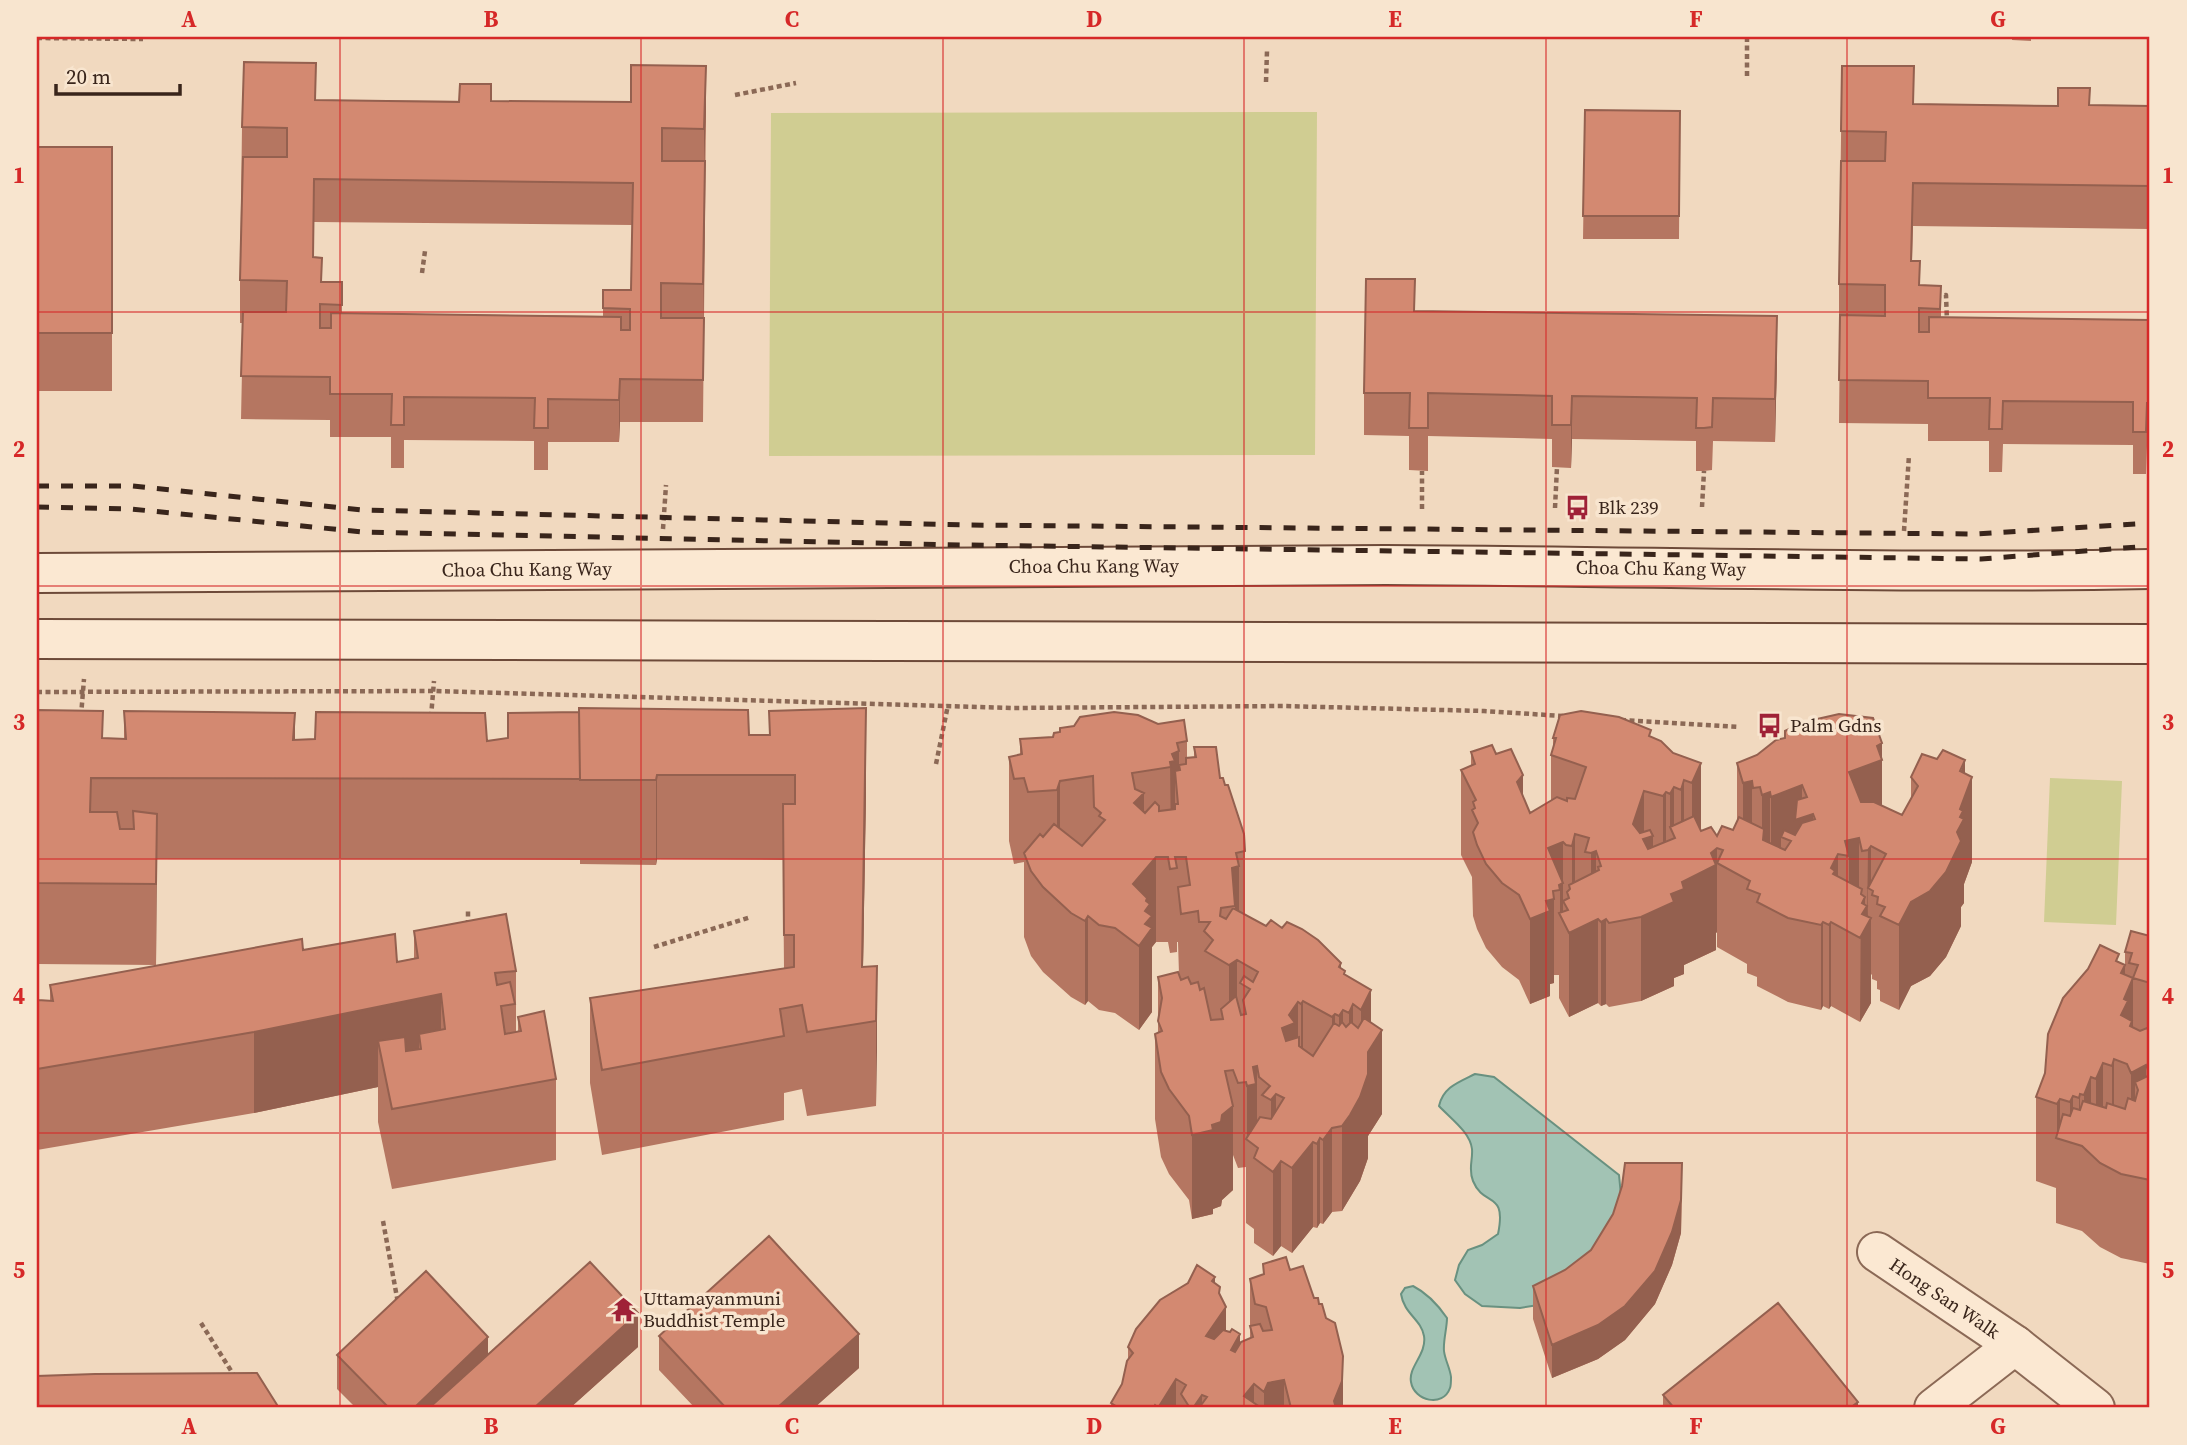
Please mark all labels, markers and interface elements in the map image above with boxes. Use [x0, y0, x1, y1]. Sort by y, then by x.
text: A [181, 3, 197, 35]
text: B [484, 3, 499, 35]
text: C [785, 3, 799, 35]
text: D [1086, 3, 1102, 35]
text: E [1388, 3, 1402, 35]
text: F [1689, 3, 1703, 35]
text: G [1990, 3, 2006, 35]
scale bar [56, 52, 180, 96]
text: 20 m [66, 62, 111, 91]
text: 1 [13, 159, 25, 191]
text: 1 [2162, 159, 2174, 191]
text: 2 [13, 433, 25, 465]
text: 2 [2162, 433, 2174, 465]
bus stop icon: Blk 239 [1564, 493, 1592, 521]
place label: Blk 239 [1598, 494, 1659, 520]
street label: Choa Chu Kang Way [1009, 552, 1179, 579]
street label: Choa Chu Kang Way [1576, 554, 1747, 582]
street label: Choa Chu Kang Way [442, 555, 612, 583]
text: 3 [13, 706, 25, 738]
text: 3 [2162, 706, 2174, 738]
bus stop icon: Palm Gdns [1756, 711, 1784, 739]
place label: Palm Gdns [1790, 712, 1882, 738]
text: 4 [13, 980, 25, 1012]
text: 4 [2162, 980, 2174, 1012]
street label: Hong San Walk [1885, 1251, 2006, 1345]
text: 5 [13, 1254, 25, 1286]
text: 5 [2162, 1254, 2174, 1286]
place label: Uttamayanmuni Buddhist Temple [643, 1285, 785, 1333]
temple icon: Uttamayanmuni Buddhist Temple [609, 1295, 637, 1323]
text: A [181, 1410, 197, 1442]
text: B [484, 1410, 499, 1442]
text: C [785, 1410, 799, 1442]
text: D [1086, 1410, 1102, 1442]
text: E [1388, 1410, 1402, 1442]
text: F [1689, 1410, 1703, 1442]
text: G [1990, 1410, 2006, 1442]

